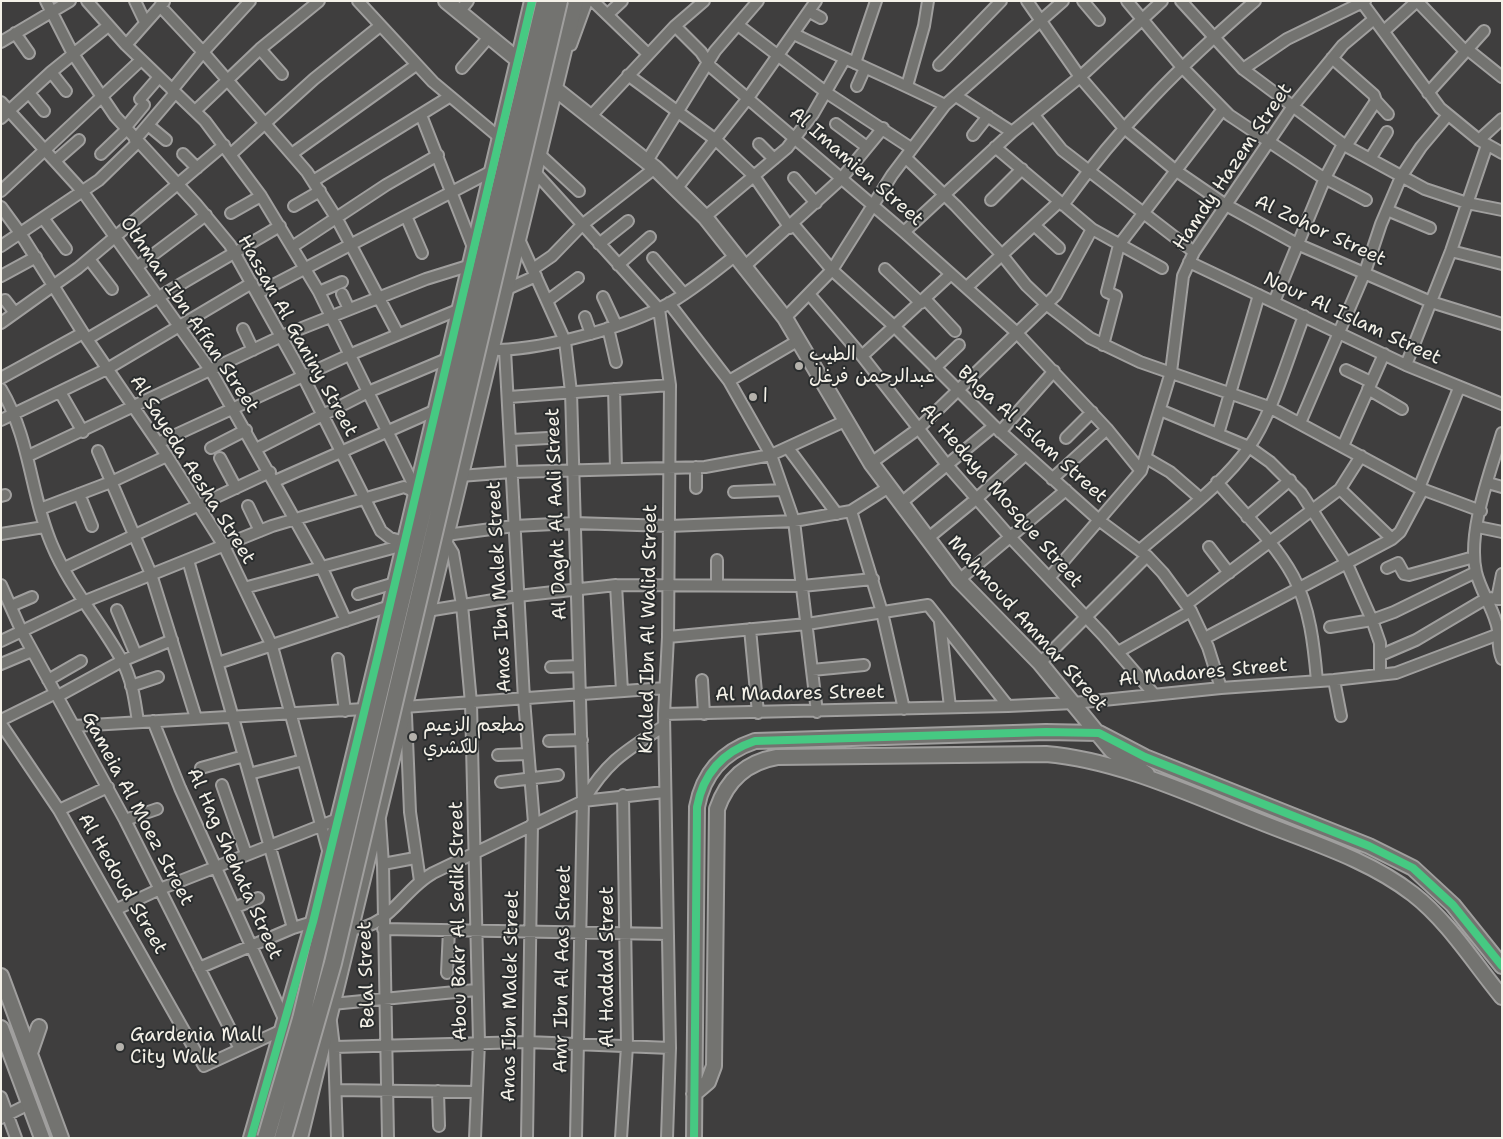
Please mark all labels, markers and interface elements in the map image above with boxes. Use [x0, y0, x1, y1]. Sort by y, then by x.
street label: Hamdy Hazem Street [1169, 79, 1297, 255]
street label: Al Imamien Street [784, 103, 928, 231]
street label: Al Zohor Street [1251, 191, 1389, 271]
street label: Othman Ibn Affan Street [115, 212, 263, 418]
street label: Hassan Al Ganiny Street [232, 231, 362, 441]
street label: Nour Al Islam Street [1260, 268, 1444, 370]
place label: الطيب عبدالرحمن فرغل [809, 344, 935, 388]
marker: الطيب عبدالرحمن فرغل [793, 360, 805, 372]
street label: Bhga Al Islam Street [952, 362, 1112, 508]
street label: Al Sayeda Aesha Street [124, 371, 260, 569]
place label: ا [763, 386, 768, 408]
marker: ا [747, 391, 759, 403]
street label: Al Hedaya Mosque Street [915, 399, 1087, 593]
street label: Al Daght Al Aali Street [542, 407, 572, 621]
street label: Anas Ibn Malek Street [483, 481, 517, 693]
street label: Khaled Ibn Al Walid Street [635, 504, 663, 754]
street label: Mahmoud Ammar Street [942, 532, 1112, 716]
street label: Al Madares Street [1118, 654, 1288, 692]
street label: Al Madares Street [715, 681, 885, 707]
street label: Gameia Al Moez Street [76, 708, 198, 910]
place label: مطعم الزعيم للكشري [423, 715, 525, 759]
marker: مطعم الزعيم للكشري [407, 731, 419, 743]
street label: Al Hag Shehata Street [181, 765, 287, 963]
street label: Abou Bakr Al Sedik Street [446, 801, 472, 1041]
street label: Al Hedoud Street [72, 810, 172, 958]
street label: Amr Ibn Al Aas Street [550, 865, 576, 1073]
street label: Al Haddad Street [597, 886, 619, 1048]
street label: Anas Ibn Malek Street [498, 890, 524, 1102]
street label: Belal Street [354, 921, 380, 1029]
place label: Gardenia Mall City Walk [130, 1025, 263, 1069]
marker: Gardenia Mall City Walk [114, 1041, 126, 1053]

